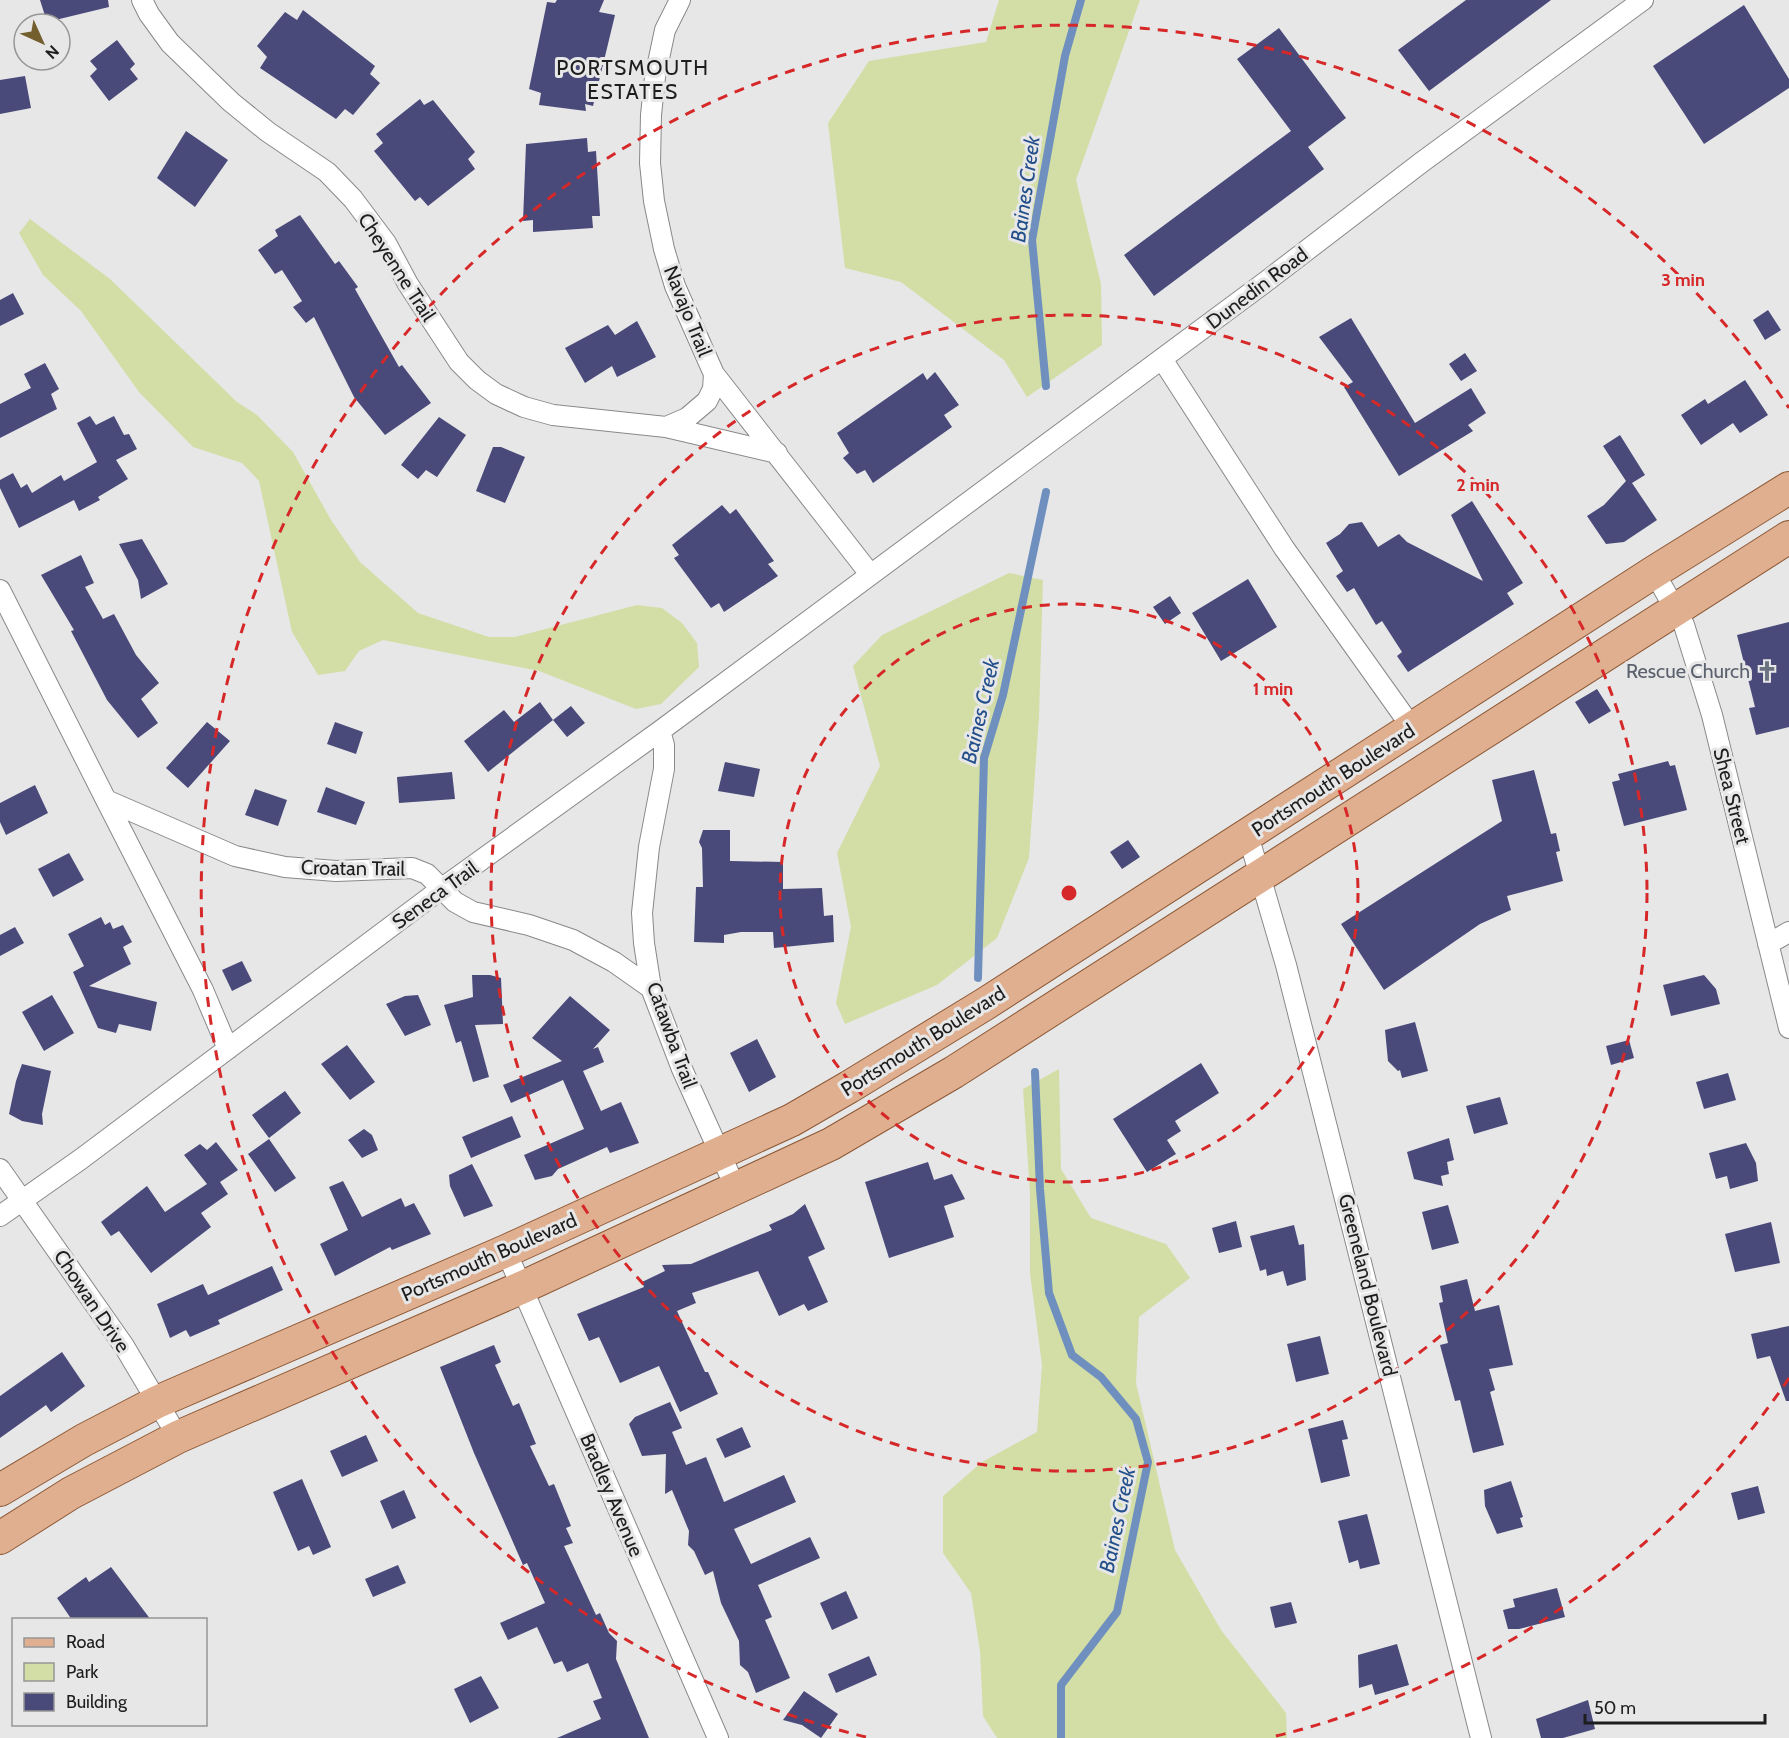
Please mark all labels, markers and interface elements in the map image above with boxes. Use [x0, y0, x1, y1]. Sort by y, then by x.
north arrow [12, 12, 72, 72]
text: N [42, 42, 63, 63]
district label: PORTSMOUTH ESTATES [556, 55, 710, 104]
water label: Baines Creek [1005, 133, 1045, 244]
street label: Cheyenne Trail [353, 208, 441, 326]
street label: Dunedin Road [1202, 242, 1312, 334]
street label: Navajo Trail [659, 262, 717, 360]
text: 3 min [1661, 269, 1705, 291]
text: 2 min [1456, 474, 1500, 496]
water label: Baines Creek [956, 655, 1004, 766]
place label: Rescue Church [1626, 659, 1750, 683]
church icon: Rescue Church [1755, 659, 1779, 683]
text: 1 min [1253, 678, 1293, 700]
street label: Portsmouth Boulevard [1247, 718, 1419, 842]
street label: Shea Street [1708, 745, 1756, 847]
street label: Croatan Trail [301, 855, 406, 881]
street label: Seneca Trail [387, 856, 483, 934]
centre of rings [1059, 883, 1079, 903]
street label: Catawba Trail [642, 979, 702, 1092]
street label: Portsmouth Boulevard [836, 981, 1010, 1101]
street label: Greeneland Boulevard [1334, 1191, 1402, 1379]
street label: Portsmouth Boulevard [398, 1208, 580, 1306]
street label: Chowan Drive [49, 1245, 135, 1357]
street label: Bradley Avenue [575, 1430, 649, 1560]
water label: Baines Creek [1094, 1464, 1141, 1575]
legend [12, 1618, 207, 1726]
text: Road [66, 1631, 105, 1653]
text: Park [66, 1661, 99, 1683]
scale bar [1585, 1687, 1765, 1725]
text: Building [66, 1691, 128, 1713]
text: 50 m [1594, 1697, 1636, 1719]

